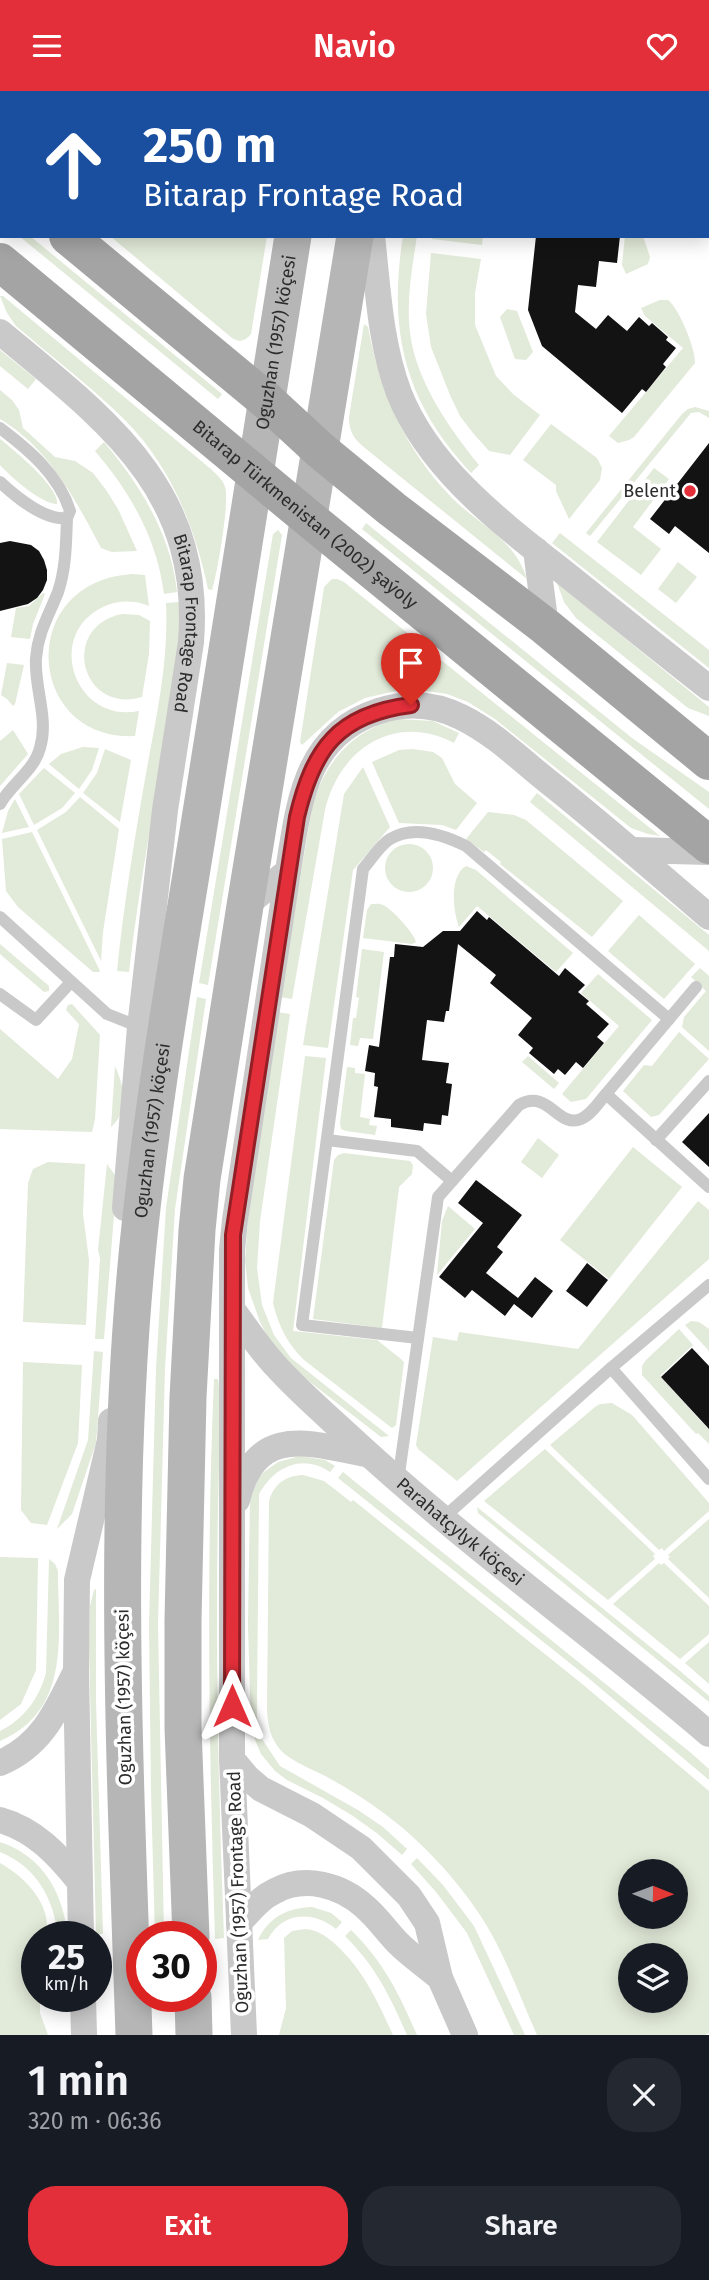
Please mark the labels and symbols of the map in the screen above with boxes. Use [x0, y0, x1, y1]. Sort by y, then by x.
street label: Oguzhan (1957) köçesi [251, 253, 301, 431]
street label: Bitarap Türkmenistan (2002) şaýoly [188, 415, 422, 614]
place label: Belent [623, 480, 676, 502]
marker: Belent [682, 483, 698, 499]
street label: Bitarap Frontage Road [168, 531, 203, 714]
pin [381, 633, 441, 705]
street label: Oguzhan (1957) köçesi [130, 1041, 175, 1219]
street label: Parahatçylyk köçesi [392, 1473, 528, 1591]
street label: Oguzhan (1957) köçesi [111, 1609, 137, 1785]
position arrow [195, 1669, 269, 1743]
street label: Oguzhan (1957) Frontage Road [223, 1771, 253, 2013]
north arrow [618, 1859, 688, 1929]
speed limit sign: 30 [126, 1921, 217, 2012]

